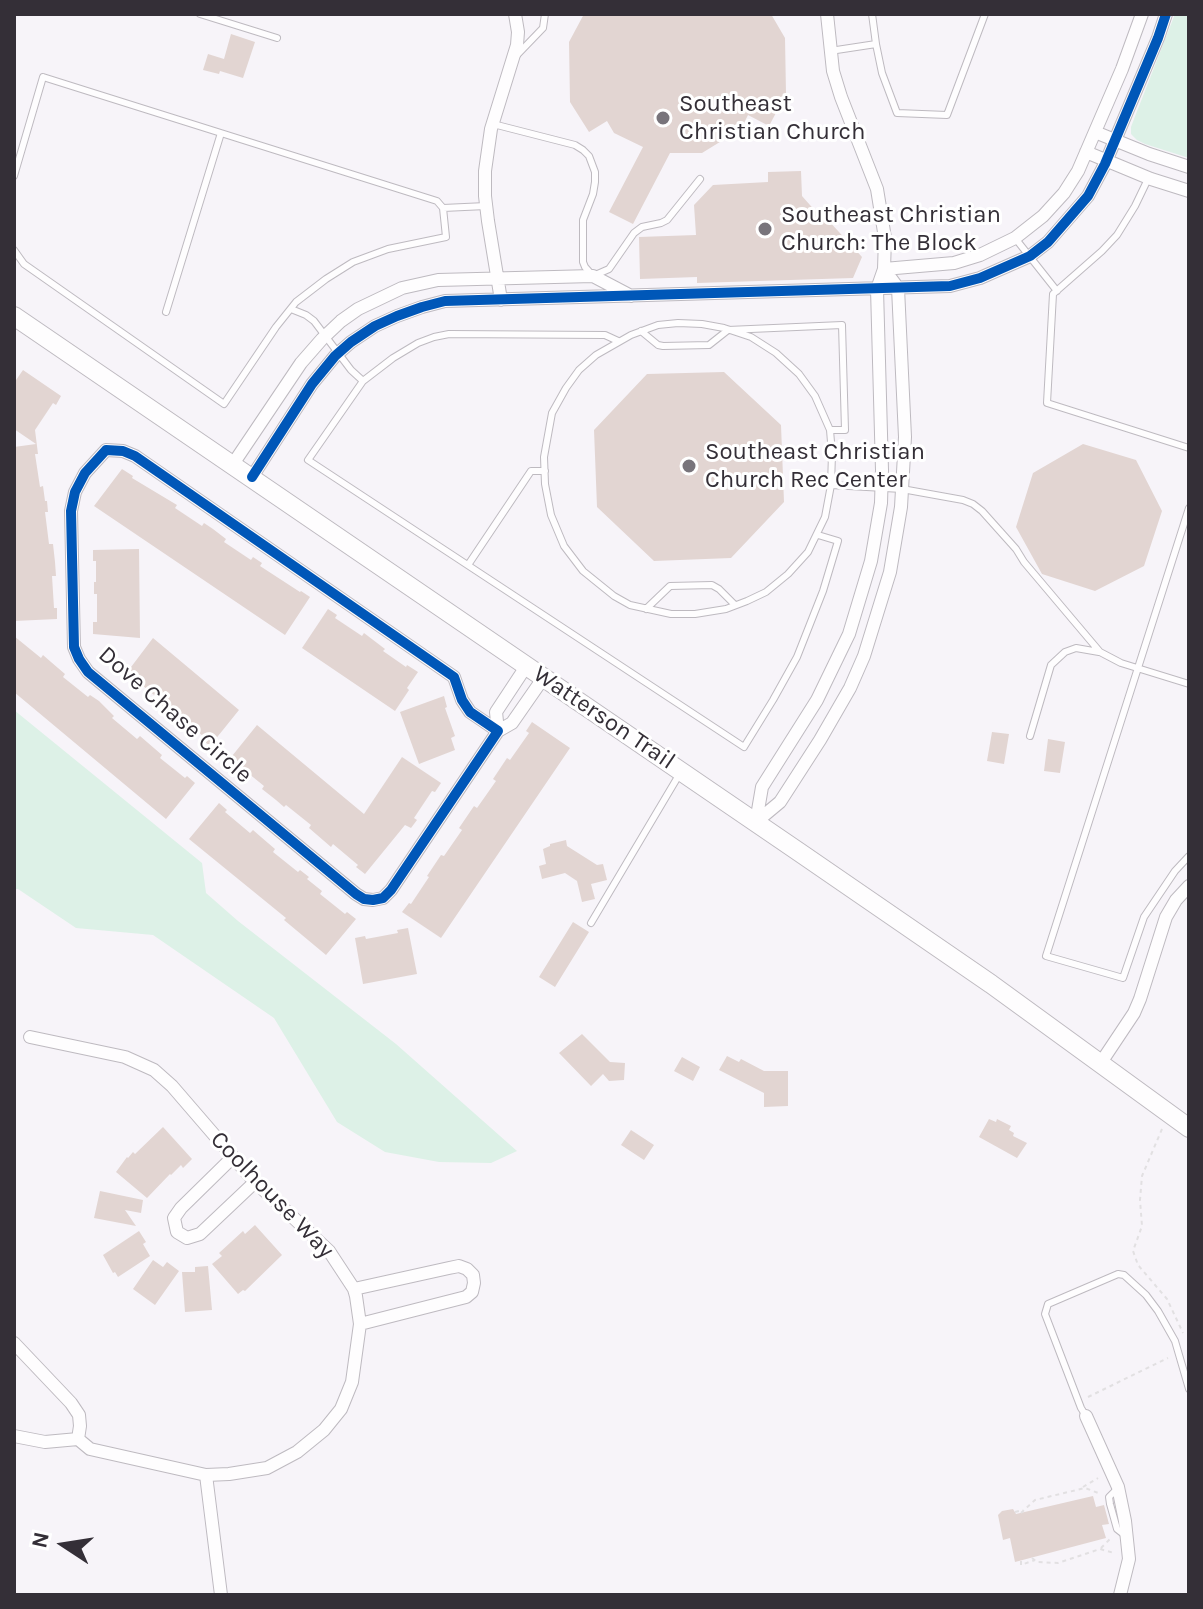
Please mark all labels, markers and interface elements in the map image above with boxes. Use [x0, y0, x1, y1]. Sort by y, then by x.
place label: Southeast Christian Church [679, 90, 865, 146]
marker: Southeast Christian Church [654, 109, 672, 127]
place label: Southeast Christian Church: The Block [781, 201, 1001, 257]
marker: Southeast Christian Church: The Block [756, 220, 774, 238]
place label: Southeast Christian Church Rec Center [705, 438, 925, 494]
marker: Southeast Christian Church Rec Center [680, 457, 698, 475]
street label: Dove Chase Circle [92, 640, 258, 790]
street label: Watterson Trail [528, 660, 680, 776]
street label: Coolhouse Way [204, 1125, 340, 1265]
north arrow [24, 1505, 104, 1585]
text: N [26, 1530, 55, 1550]

